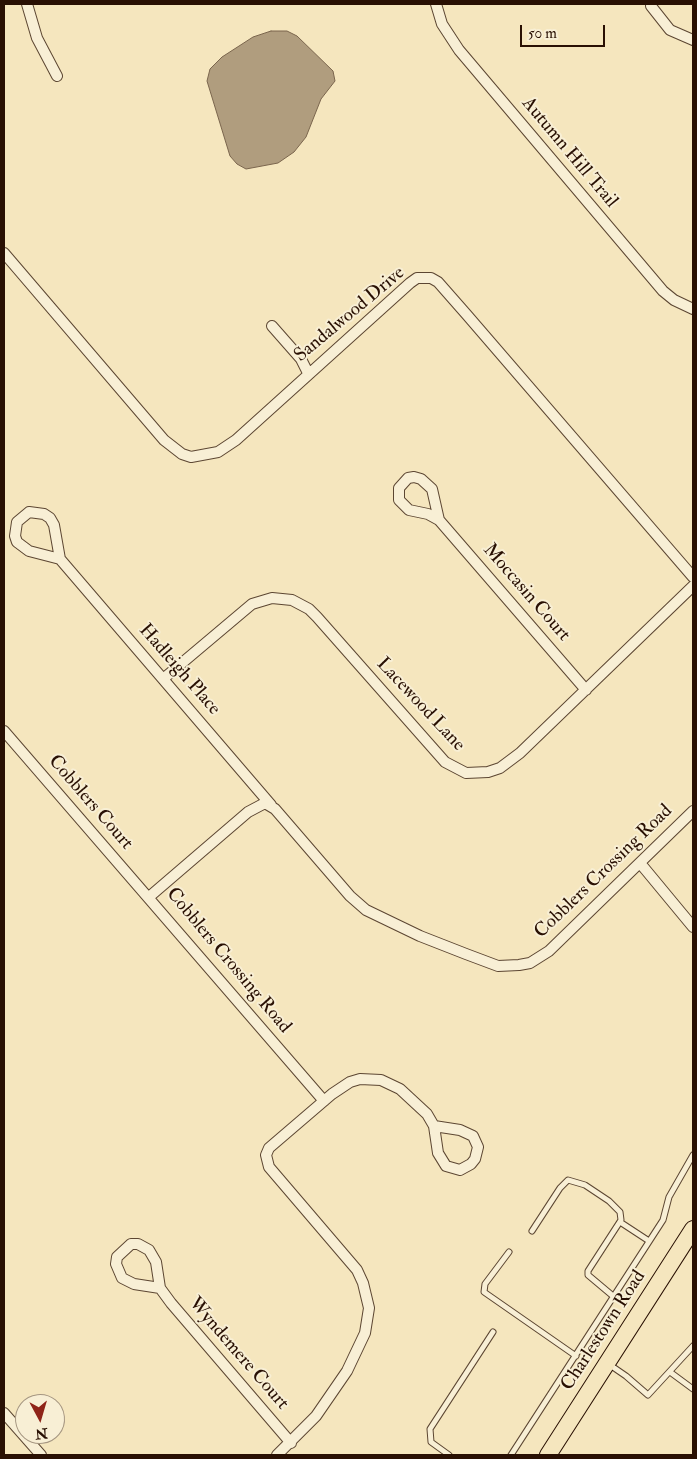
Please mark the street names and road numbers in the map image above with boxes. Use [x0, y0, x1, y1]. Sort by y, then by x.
street label: Autumn Hill Trail [516, 93, 622, 213]
street label: Sandalwood Drive [290, 262, 410, 368]
street label: Moccasin Court [477, 540, 575, 646]
street label: Hadleigh Place [133, 620, 225, 720]
street label: Lacewood Lane [371, 653, 469, 757]
street label: Cobblers Court [43, 751, 137, 855]
street label: Cobblers Crossing Road [530, 800, 678, 944]
street label: Cobblers Crossing Road [161, 884, 295, 1038]
street label: Charlestown Road [557, 1267, 651, 1395]
street label: Wyndemere Court [183, 1293, 293, 1415]

